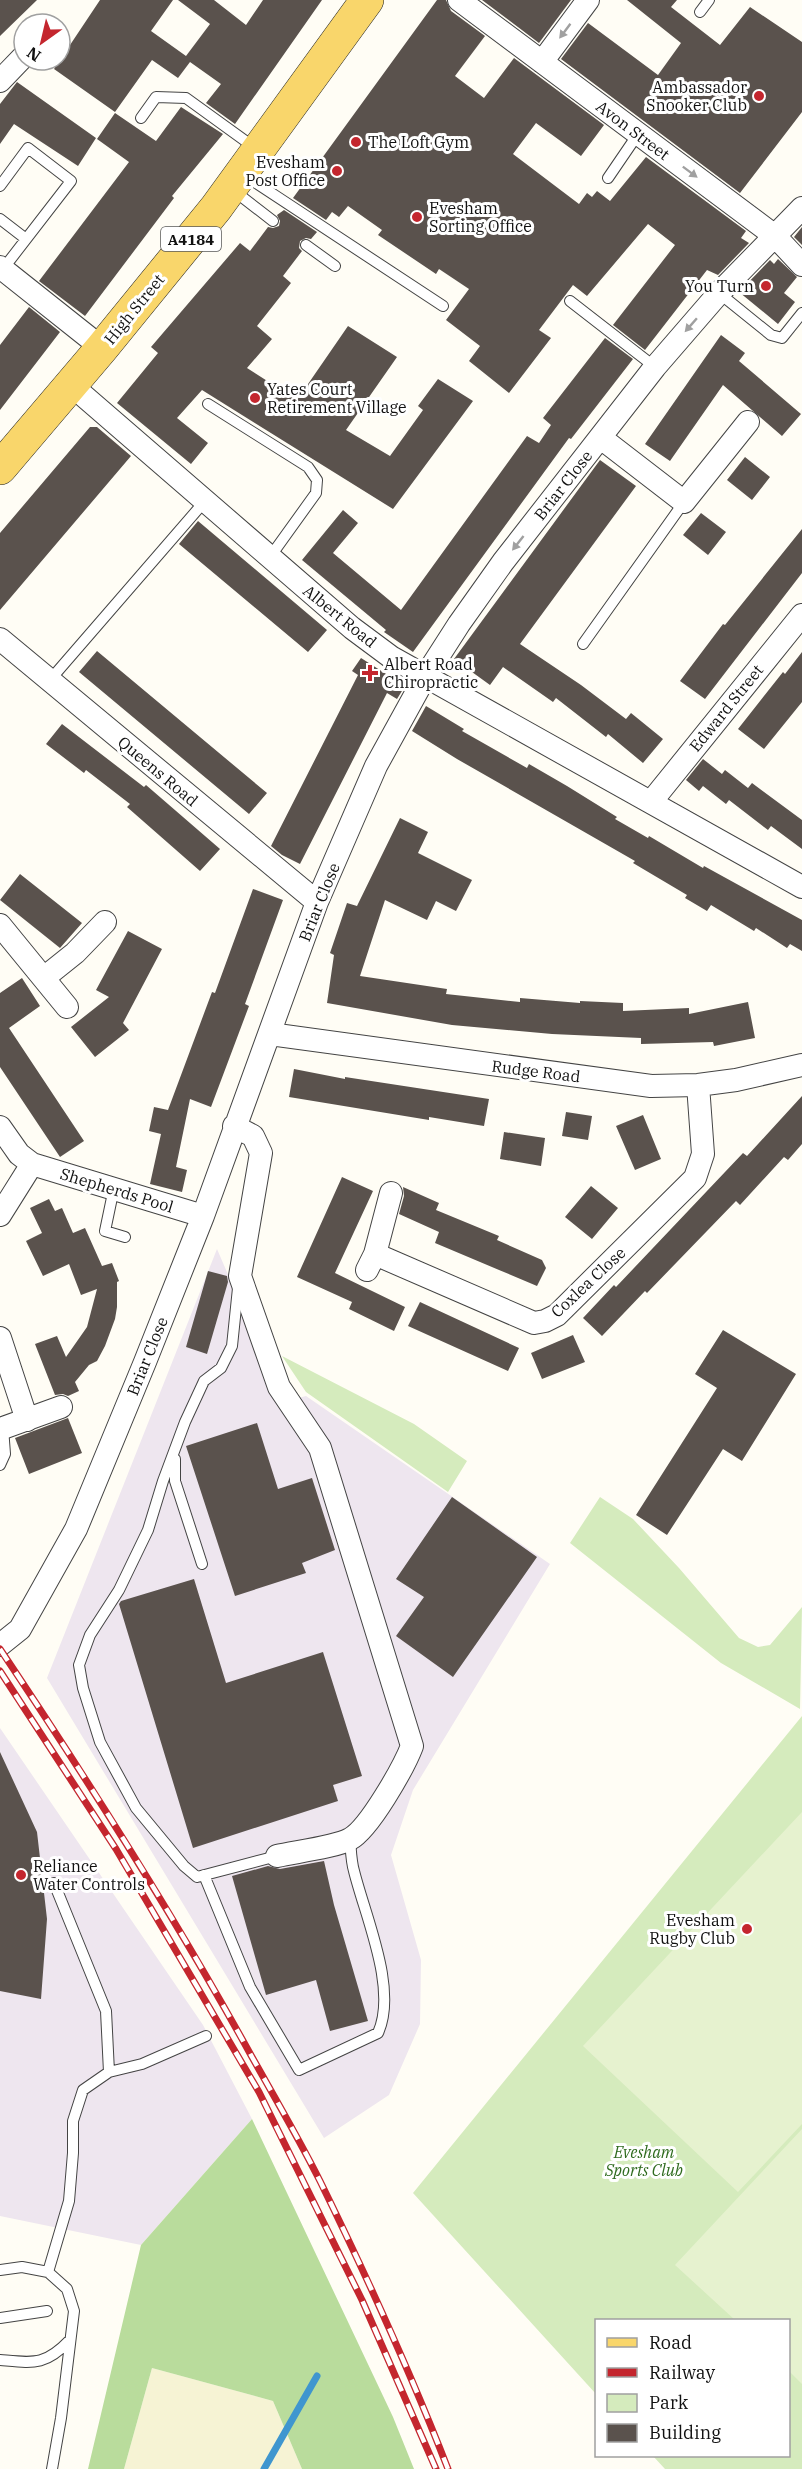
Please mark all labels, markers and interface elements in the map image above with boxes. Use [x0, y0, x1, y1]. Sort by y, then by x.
north arrow [12, 12, 72, 72]
one-way arrow [559, 23, 571, 39]
text: N [23, 43, 44, 66]
place label: Ambassador Snooker Club [646, 77, 747, 115]
marker: Ambassador Snooker Club [752, 89, 766, 103]
street label: Avon Street [592, 96, 674, 164]
place label: The Loft Gym [368, 132, 469, 152]
marker: The Loft Gym [349, 135, 363, 149]
place label: Evesham Post Office [246, 152, 325, 190]
marker: Evesham Post Office [330, 164, 344, 178]
one-way arrow [682, 166, 697, 178]
place label: Evesham Sorting Office [429, 198, 532, 236]
marker: Evesham Sorting Office [410, 210, 424, 224]
road number: A4184 [161, 227, 221, 251]
street label: High Street [99, 269, 169, 348]
place label: You Turn [685, 276, 754, 296]
marker: You Turn [759, 279, 773, 293]
one-way arrow [684, 317, 698, 332]
place label: Yates Court Retirement Village [267, 379, 407, 417]
marker: Yates Court Retirement Village [248, 391, 262, 405]
street label: Briar Close [530, 446, 596, 524]
one-way arrow [511, 535, 524, 551]
street label: Albert Road [299, 580, 381, 652]
place label: Albert Road Chiropractic [384, 654, 478, 692]
street label: Edward Street [685, 660, 767, 756]
marker: Albert Road Chiropractic [361, 664, 379, 682]
street label: Queens Road [114, 732, 202, 810]
street label: Briar Close [294, 860, 344, 944]
street label: Rudge Road [490, 1056, 582, 1086]
street label: Shepherds Pool [58, 1163, 176, 1217]
street label: Coxlea Close [547, 1242, 629, 1322]
street label: Briar Close [122, 1314, 172, 1398]
place label: Reliance Water Controls [33, 1856, 145, 1894]
marker: Reliance Water Controls [14, 1868, 28, 1882]
place label: Evesham Rugby Club [649, 1910, 735, 1948]
marker: Evesham Rugby Club [740, 1922, 754, 1936]
park label: Evesham Sports Club [604, 2142, 683, 2180]
legend [595, 2319, 790, 2457]
text: Road [649, 2331, 692, 2354]
text: Railway [649, 2361, 715, 2384]
text: Park [649, 2391, 689, 2414]
text: Building [649, 2421, 721, 2444]

